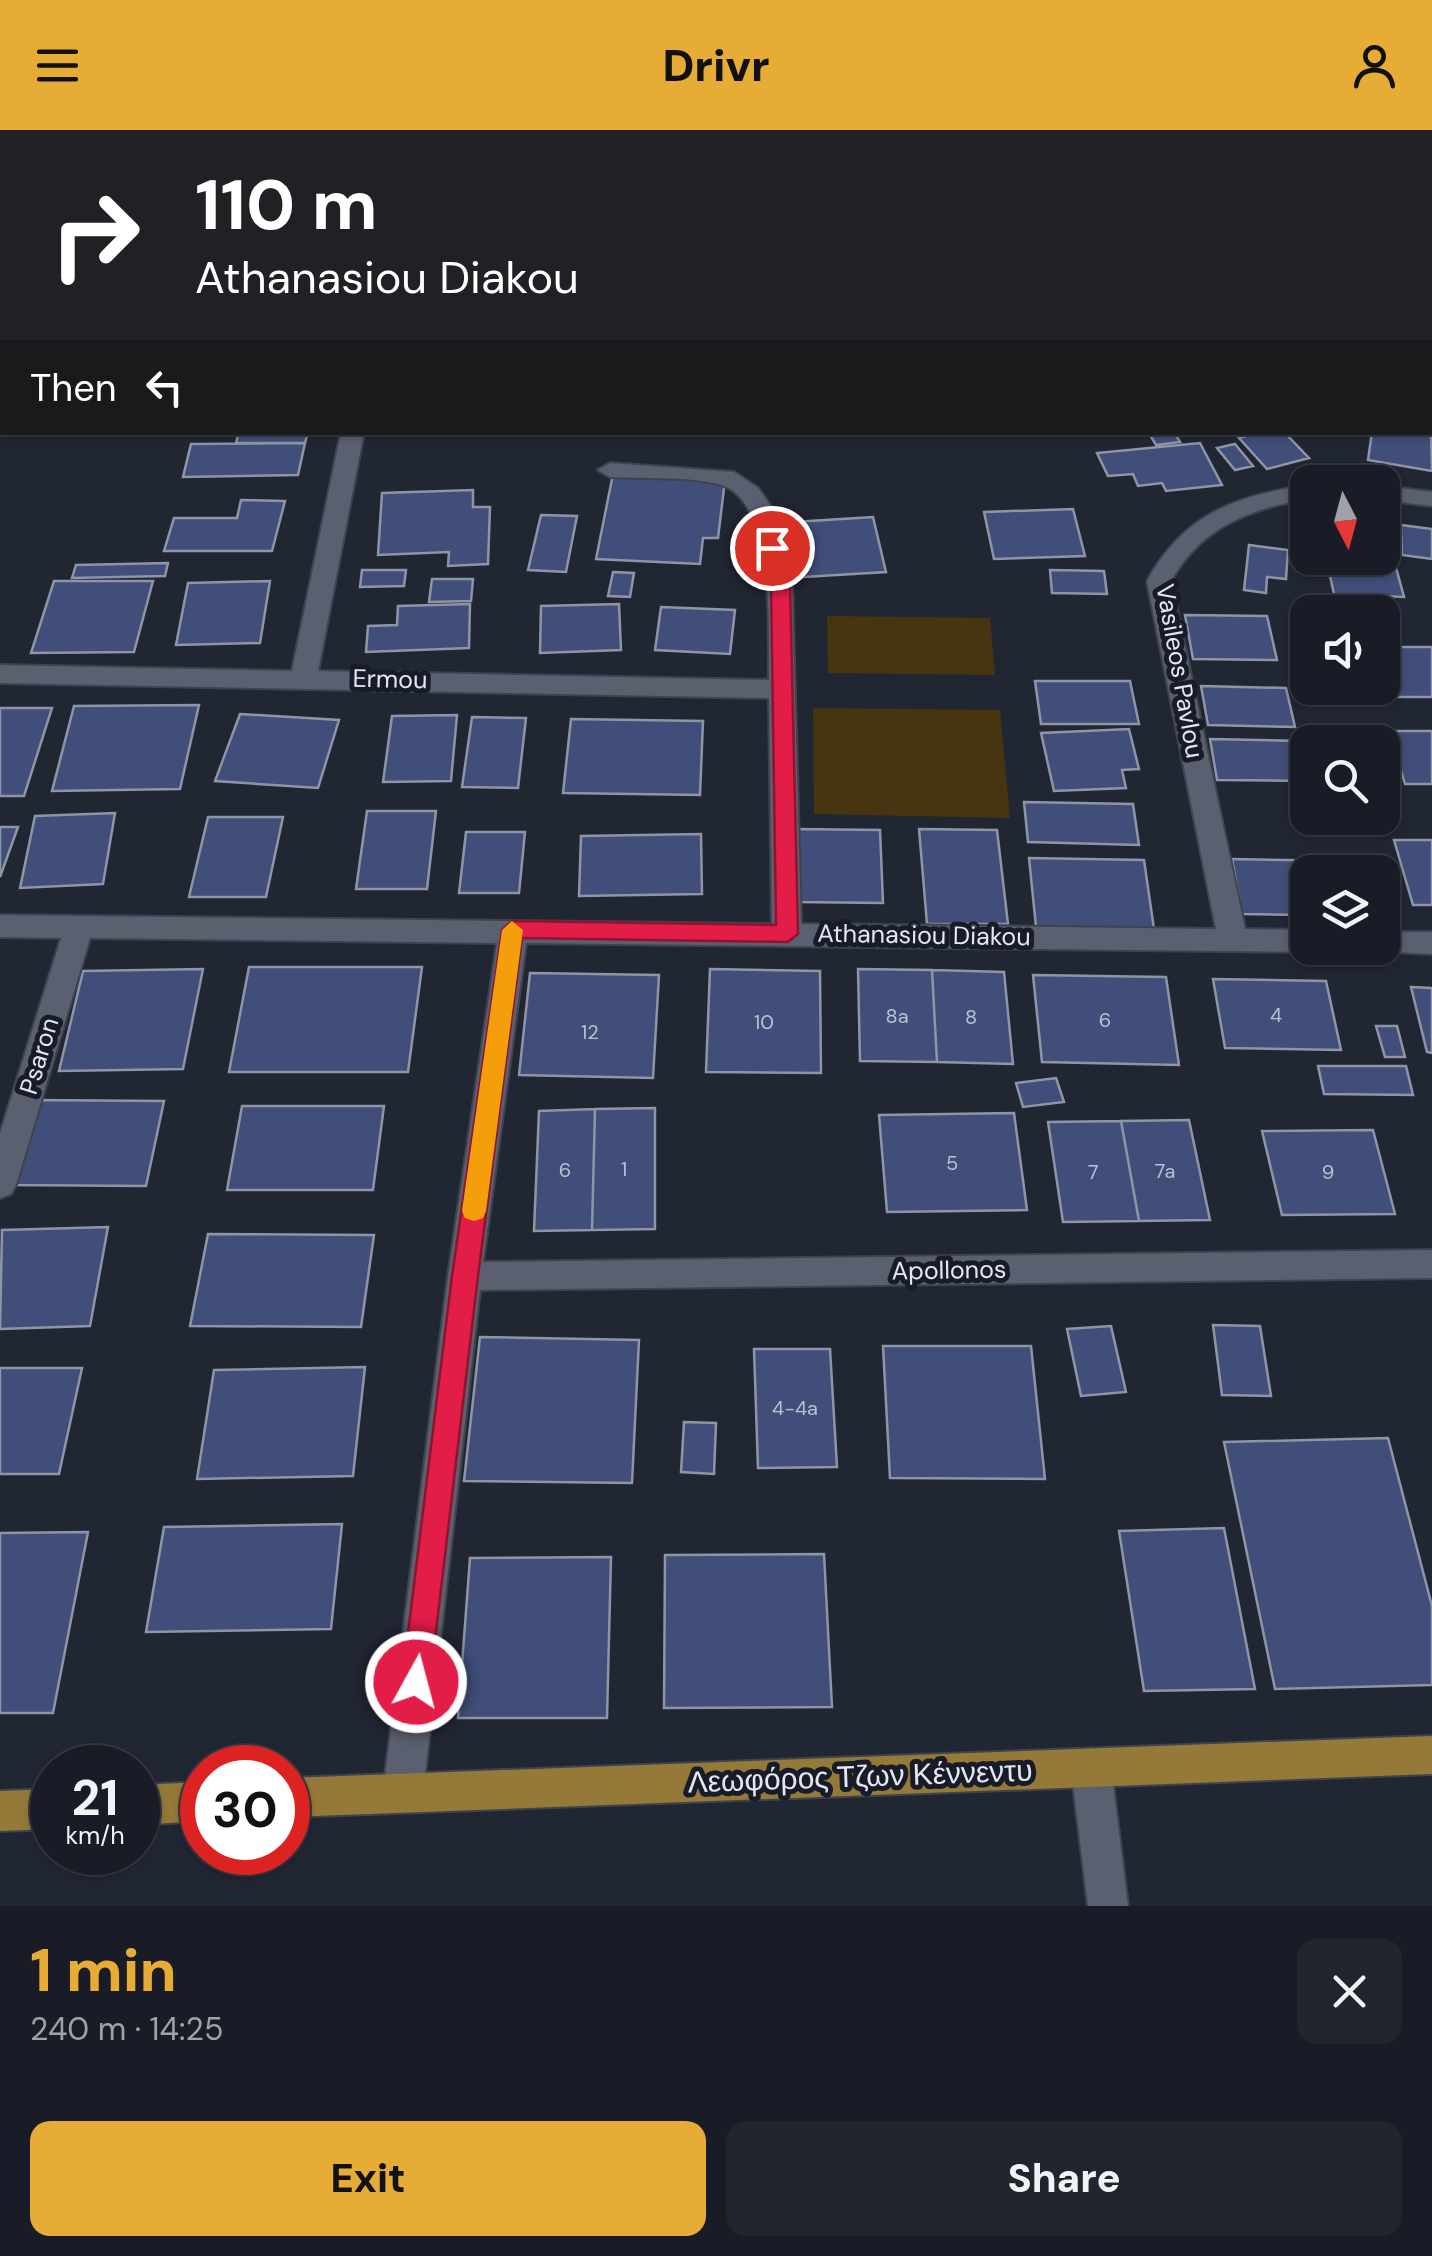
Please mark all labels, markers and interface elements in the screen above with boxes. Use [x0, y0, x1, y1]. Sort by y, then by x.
text: Drivr [662, 36, 770, 95]
icon: menu [30, 38, 85, 93]
icon: person [1347, 38, 1402, 93]
text: 110 m [195, 160, 378, 251]
icon: right [30, 170, 160, 300]
text: Athanasiou Diakou [195, 248, 579, 307]
icon: left [137, 360, 192, 415]
text: Then [30, 363, 117, 413]
north arrow [1290, 465, 1400, 575]
map controls [1290, 465, 1400, 965]
pin [730, 506, 815, 591]
icon: arrive [745, 521, 800, 576]
street label: Vasileos Pavlou [1148, 581, 1212, 761]
button: sound [1290, 595, 1400, 705]
street label: Ermou [352, 662, 428, 696]
button: search [1290, 725, 1400, 835]
button: layers [1290, 855, 1400, 965]
street label: Athanasiou Diakou [817, 917, 1031, 953]
house number: 4 [1270, 1002, 1282, 1028]
house number: 8a [885, 1003, 909, 1029]
house number: 8 [965, 1004, 977, 1030]
house number: 6 [1099, 1007, 1111, 1033]
house number: 10 [754, 1009, 774, 1035]
street label: Psaron [12, 1014, 66, 1098]
house number: 12 [581, 1019, 599, 1045]
house number: 5 [946, 1150, 958, 1176]
house number: 1 [621, 1156, 627, 1182]
house number: 6 [559, 1157, 571, 1183]
house number: 7a [1155, 1158, 1175, 1184]
house number: 7 [1088, 1159, 1098, 1185]
house number: 9 [1322, 1159, 1334, 1185]
street label: Apollonos [891, 1253, 1007, 1287]
house number: 4-4a [772, 1395, 818, 1421]
position arrow [364, 1630, 468, 1734]
speed limit sign: 30 [180, 1745, 310, 1875]
street label: Λεωφόρος Τζων Κέννεντυ [687, 1750, 1033, 1802]
text: 21 [71, 1765, 119, 1831]
text: km/h [65, 1819, 125, 1852]
text: 1 min [30, 1931, 177, 2010]
button: close [1297, 1939, 1402, 2044]
text: 240 m · 14:25 [30, 2008, 223, 2050]
button: Exit [30, 2121, 706, 2236]
button: Share [726, 2121, 1402, 2236]

